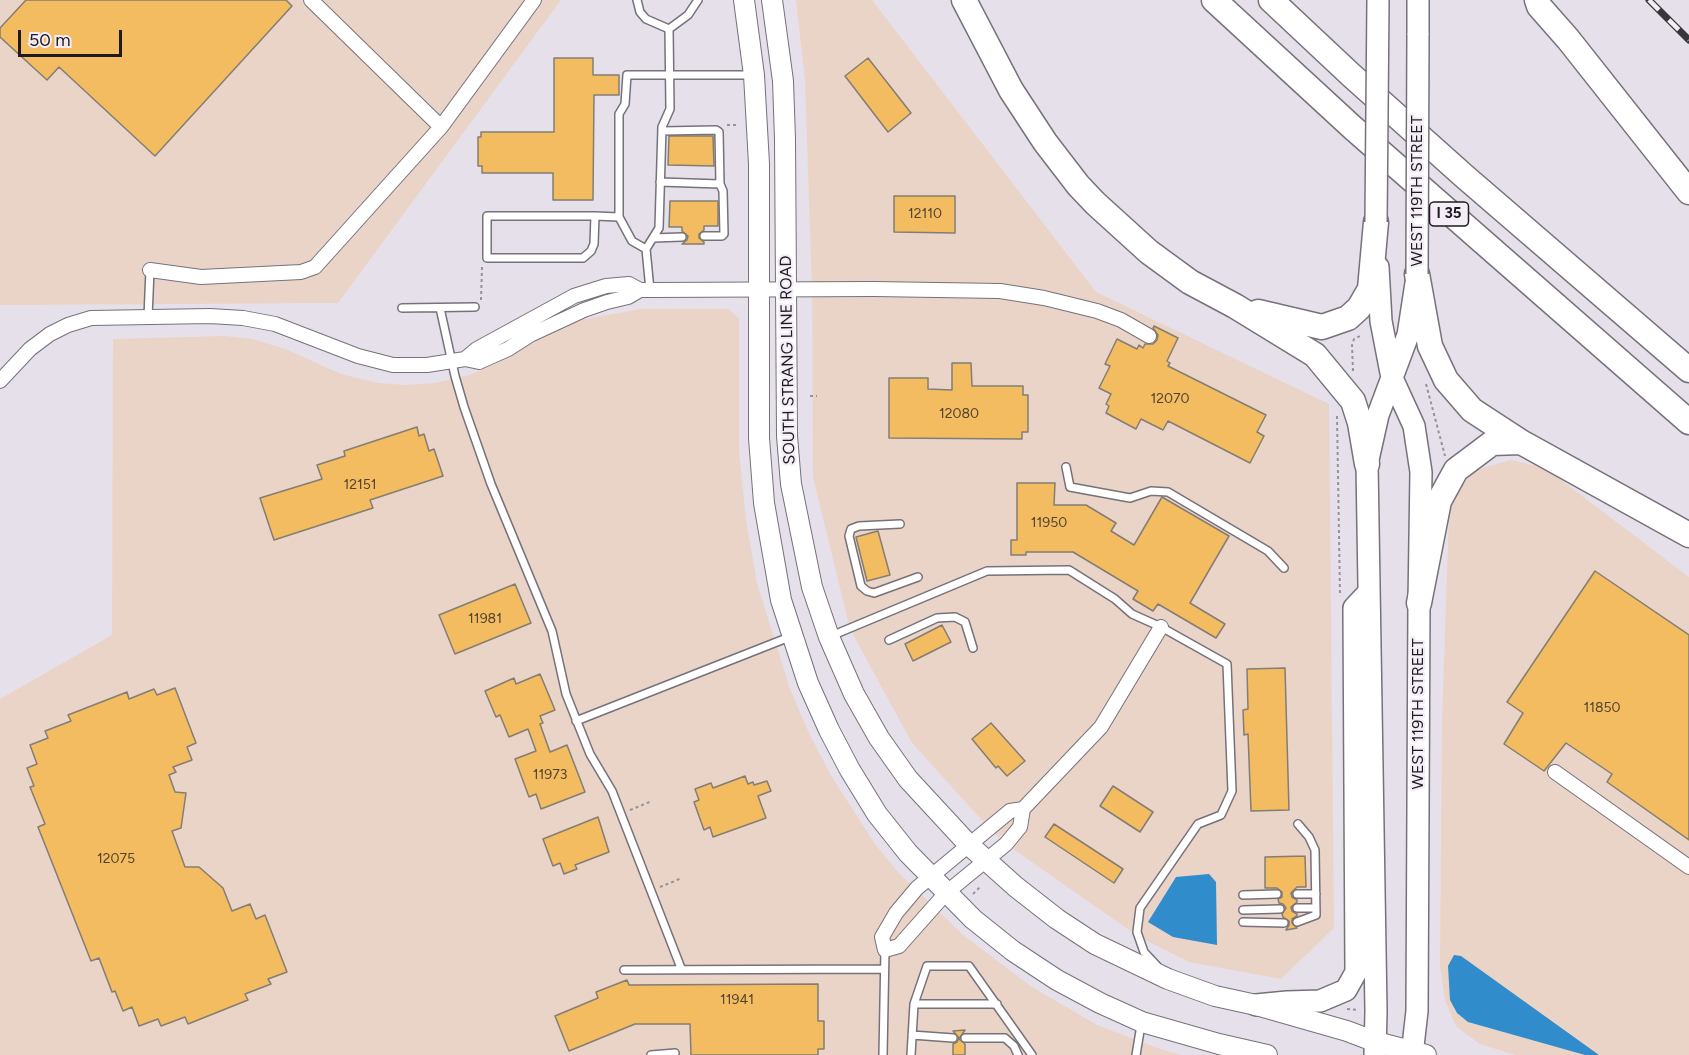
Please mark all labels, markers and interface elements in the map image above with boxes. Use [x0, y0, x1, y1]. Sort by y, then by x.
scale bar [21, 18, 124, 56]
text: 50 m [29, 29, 71, 51]
street label: WEST 119TH STREET [1407, 116, 1427, 266]
road number: I 35 [1430, 202, 1468, 226]
house number: 12110 [908, 206, 942, 222]
street label: SOUTH STRANG LINE ROAD [777, 255, 799, 465]
house number: 12070 [1150, 391, 1190, 407]
house number: 12080 [939, 406, 979, 422]
house number: 12151 [343, 477, 377, 493]
house number: 11950 [1031, 515, 1067, 531]
house number: 11981 [468, 611, 502, 627]
street label: WEST 119TH STREET [1408, 639, 1428, 789]
house number: 11850 [1583, 700, 1621, 716]
house number: 11973 [533, 767, 567, 783]
house number: 12075 [97, 851, 135, 867]
house number: 11941 [720, 992, 754, 1008]

